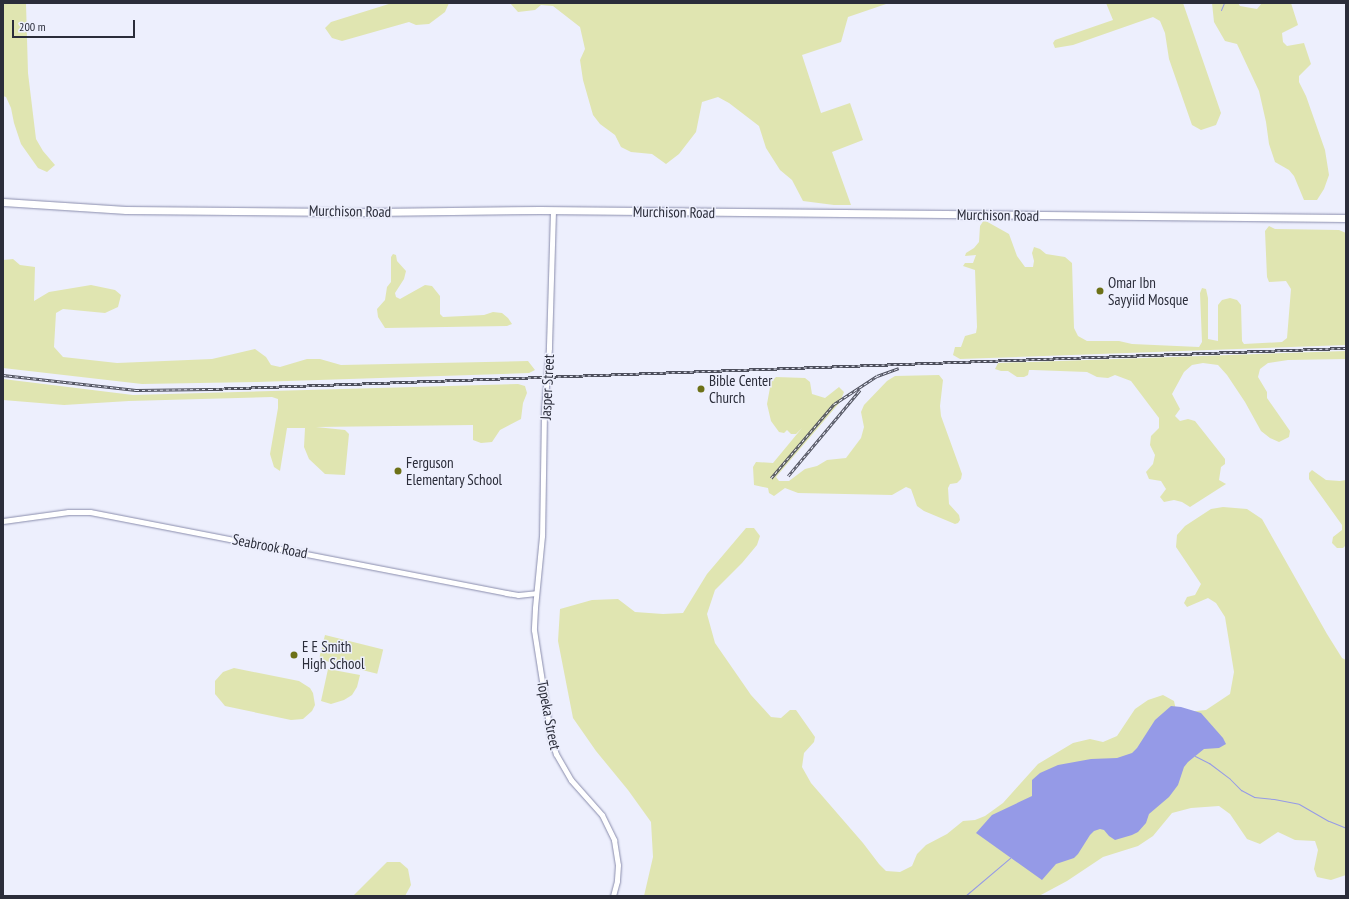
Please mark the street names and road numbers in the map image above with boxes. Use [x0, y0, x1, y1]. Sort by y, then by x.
street label: Murchison Road [309, 201, 391, 221]
street label: Murchison Road [633, 202, 715, 222]
street label: Murchison Road [957, 205, 1039, 225]
street label: Jasper Street [536, 354, 558, 420]
street label: Seabrook Road [231, 530, 309, 562]
street label: Topeka Street [533, 679, 565, 751]

